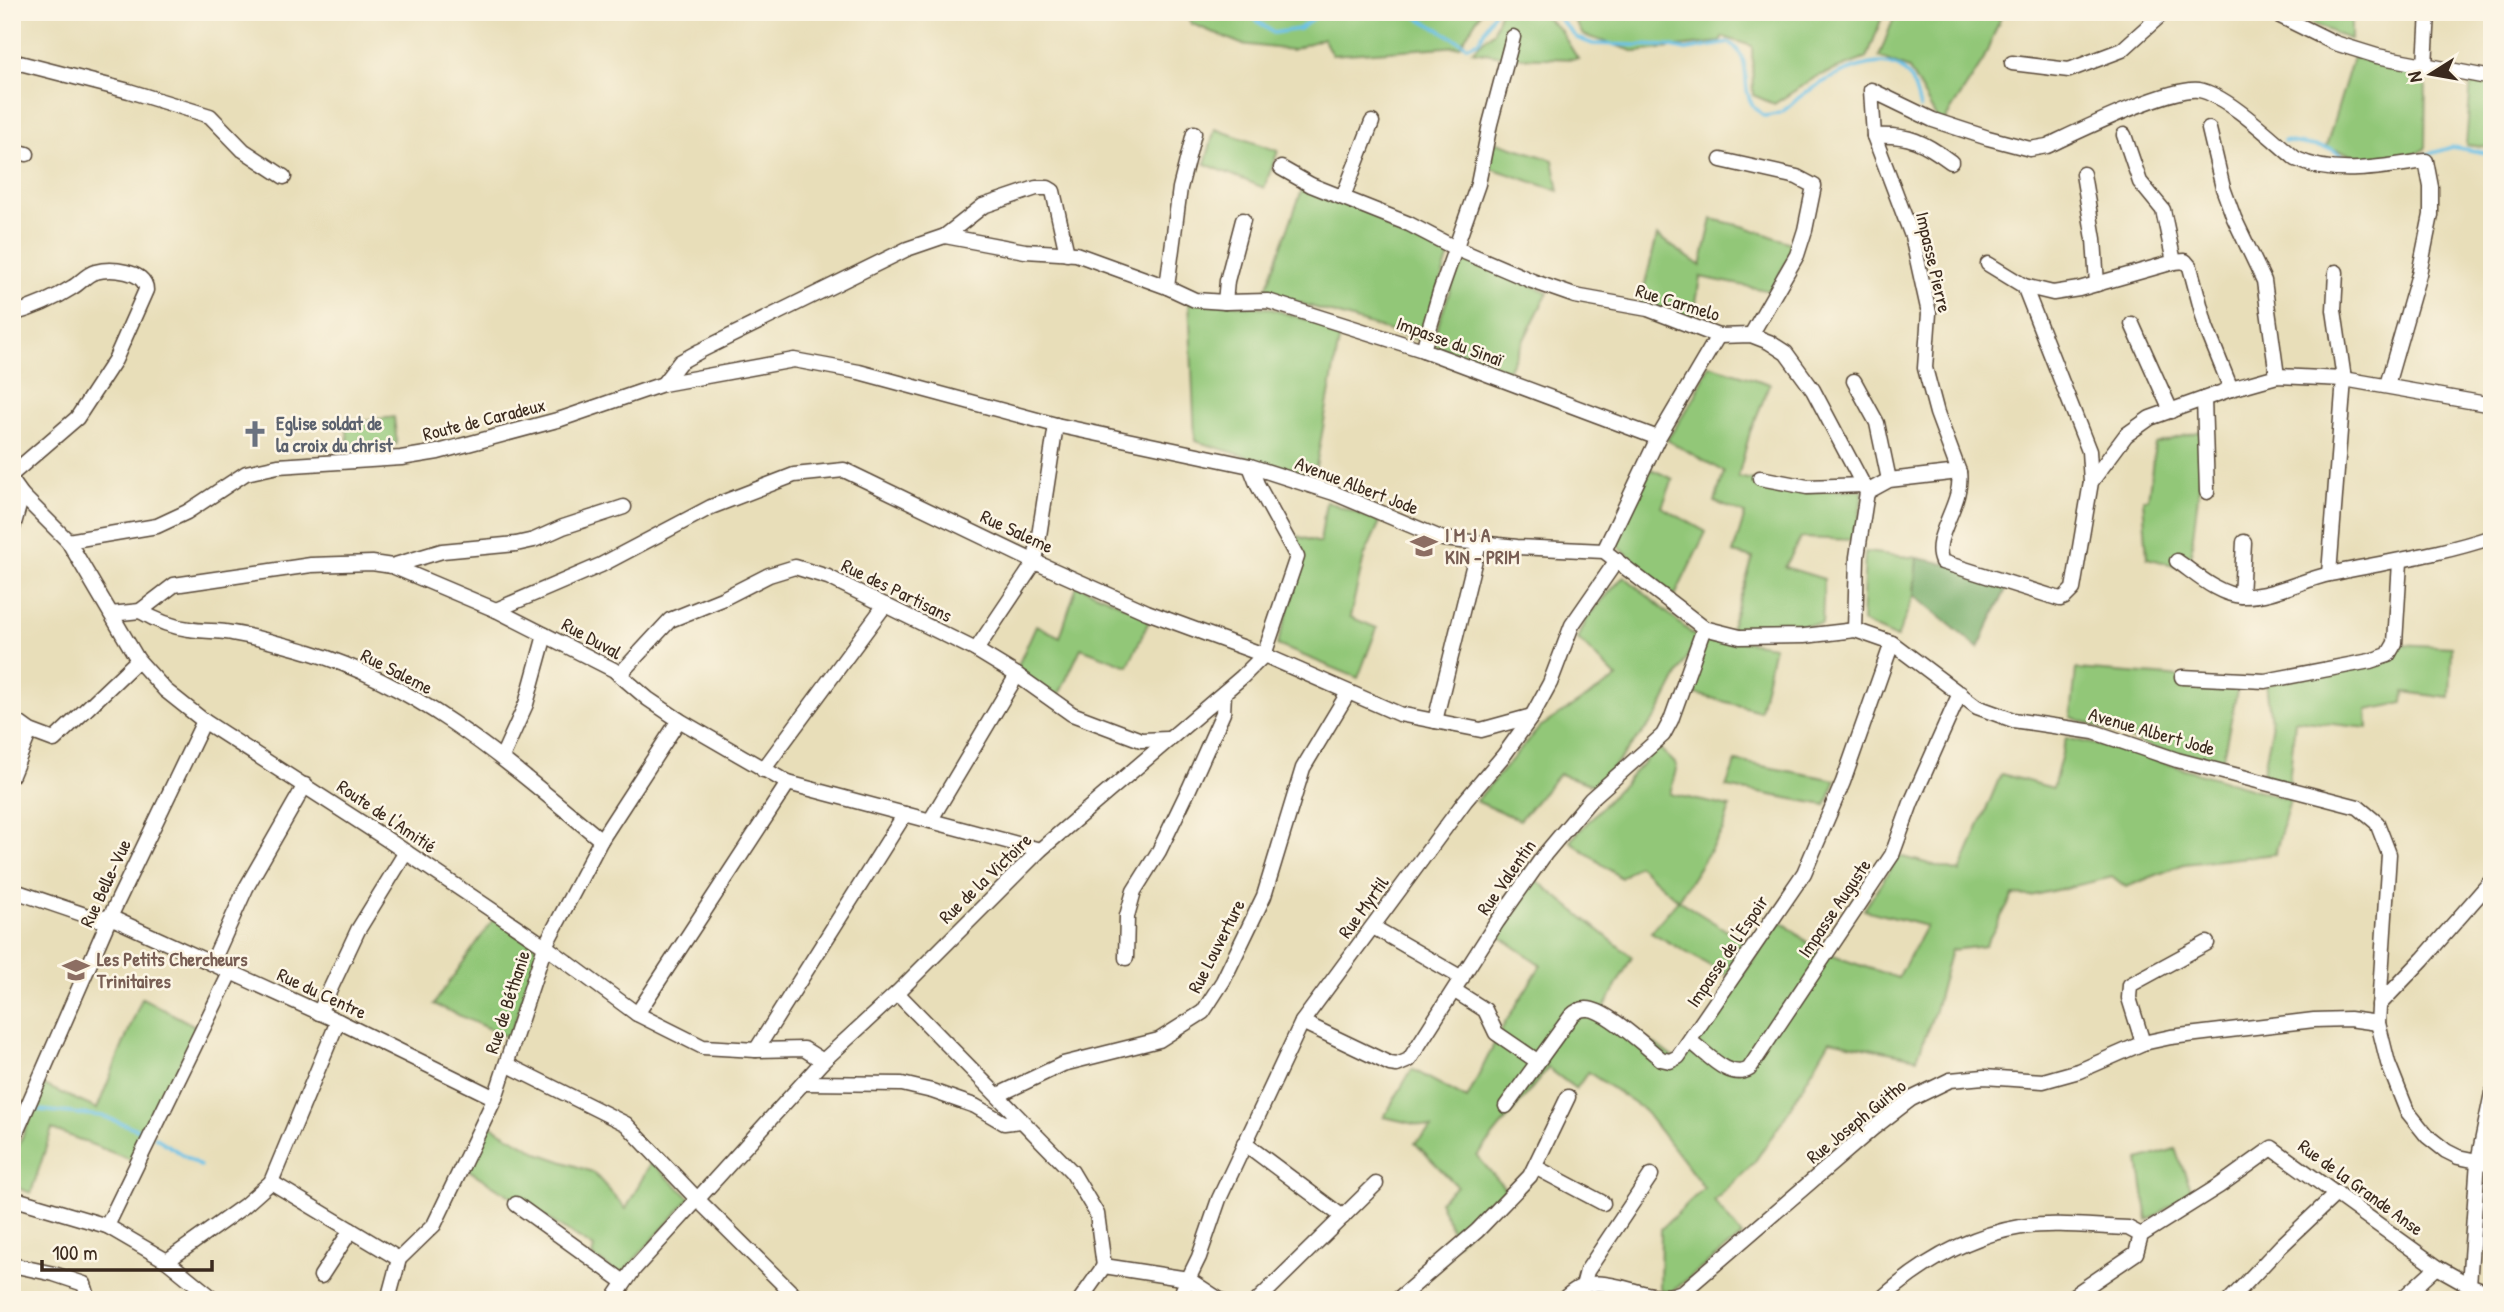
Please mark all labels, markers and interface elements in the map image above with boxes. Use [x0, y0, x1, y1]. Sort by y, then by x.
north arrow [2396, 38, 2466, 108]
text: N [2401, 70, 2428, 85]
street label: Impasse Pierre [1910, 209, 1958, 315]
street label: Rue Carmelo [1633, 277, 1723, 327]
street label: Impasse du Sinaï [1393, 310, 1508, 373]
street label: Route de Caradeux [420, 391, 548, 447]
place label: Eglise soldat de la croix du christ [276, 410, 394, 458]
church icon: Eglise soldat de la croix du christ [240, 419, 270, 449]
street label: Avenue Albert Jode [1292, 450, 1423, 521]
street label: Rue Saleme [976, 503, 1058, 559]
place label: I M J A KIN - PRIM [1445, 522, 1519, 570]
school or university icon: I M J A KIN - PRIM [1409, 531, 1439, 561]
street label: Rue des Partisans [837, 552, 957, 628]
street label: Rue Duval [557, 611, 628, 666]
street label: Rue Saleme [357, 642, 438, 700]
street label: Avenue Albert Jode [2086, 701, 2219, 762]
street label: Route de l'Amitié [332, 773, 442, 859]
street label: Rue de la Victoire [933, 827, 1038, 929]
street label: Rue Belle-Vue [73, 834, 137, 931]
street label: Rue Valentin [1470, 834, 1542, 920]
street label: Impasse Auguste [1791, 853, 1877, 962]
street label: Rue Myrtil [1332, 870, 1395, 943]
street label: Impasse de l'Espoir [1680, 889, 1775, 1012]
street label: Rue Louverture [1181, 894, 1251, 997]
place label: Les Petits Chercheurs Trinitaires [96, 946, 248, 994]
street label: Rue de Béthanie [478, 947, 536, 1057]
school or university icon: Les Petits Chercheurs Trinitaires [61, 955, 91, 985]
street label: Rue du Centre [273, 961, 371, 1025]
street label: Rue Joseph Guitho [1801, 1072, 1912, 1169]
street label: Rue de la Grande Anse [2293, 1133, 2429, 1242]
scale bar [42, 1228, 212, 1272]
text: 100 m [52, 1238, 98, 1267]

